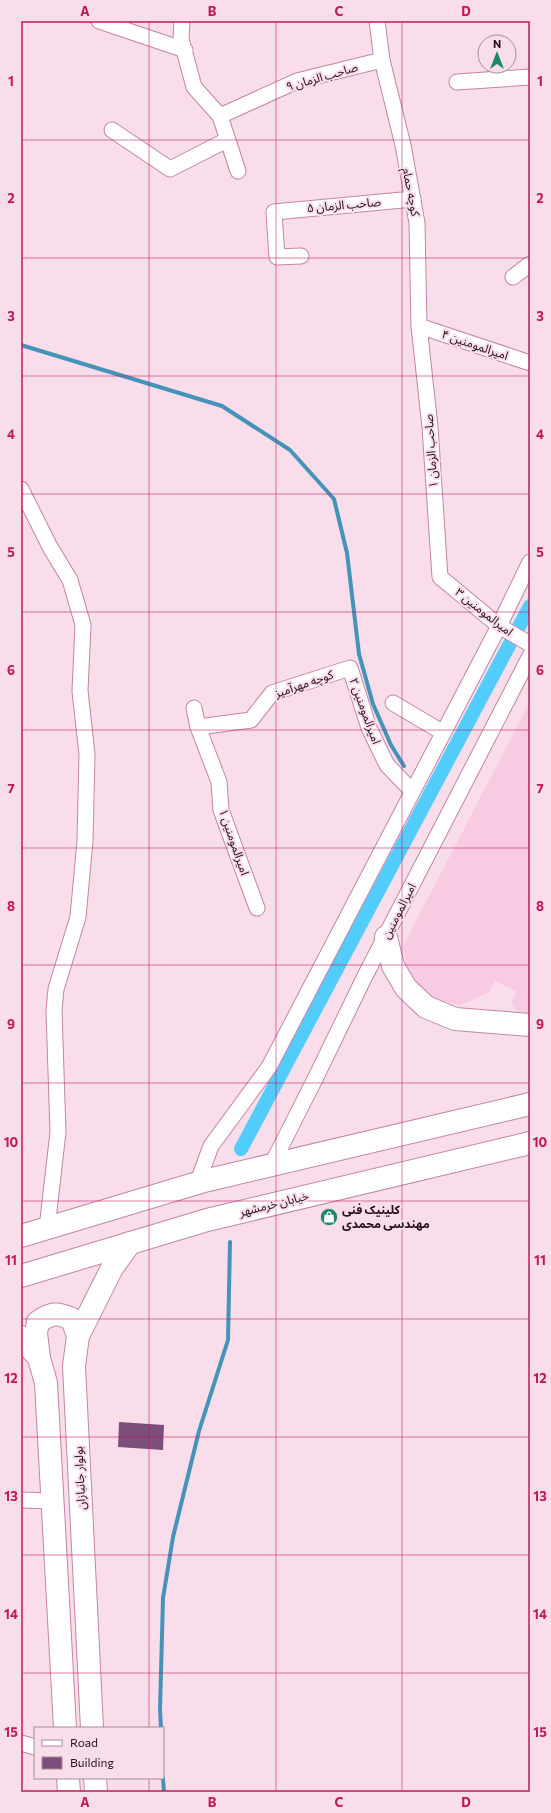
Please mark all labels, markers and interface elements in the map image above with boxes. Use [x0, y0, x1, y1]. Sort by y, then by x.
text: A [80, 3, 90, 19]
text: B [208, 3, 217, 19]
text: C [335, 3, 344, 19]
text: D [461, 3, 471, 19]
north arrow [477, 34, 517, 74]
text: N [493, 37, 501, 50]
street label: صاحب الزمان ۹ [284, 59, 360, 94]
text: 1 [8, 73, 14, 89]
text: 1 [537, 73, 543, 89]
street label: کوچه حمام [397, 166, 424, 219]
text: 2 [7, 190, 15, 206]
text: 2 [536, 190, 544, 206]
street label: صاحب الزمان ۵ [306, 194, 382, 215]
text: 3 [7, 308, 15, 324]
text: 3 [536, 308, 544, 324]
street label: امیرالمومنین ۴ [440, 326, 511, 363]
street label: صاحب الزمان ۱ [420, 413, 441, 489]
text: 4 [7, 426, 15, 442]
text: 4 [536, 426, 544, 442]
text: 5 [7, 544, 15, 560]
text: 5 [536, 544, 544, 560]
street label: امیرالمومنین ۳ [452, 584, 516, 639]
text: 6 [7, 662, 15, 678]
text: 6 [536, 662, 544, 678]
street label: کوچه مهرآمیز [272, 666, 336, 702]
street label: امیرالمومنین ۲ [346, 676, 384, 746]
text: 7 [7, 780, 15, 796]
text: 7 [536, 780, 544, 796]
street label: امیرالمومنین ۱ [216, 807, 253, 877]
street label: امیرالمومنین [378, 880, 419, 941]
text: 8 [7, 898, 15, 914]
text: 8 [536, 898, 544, 914]
text: 9 [7, 1016, 15, 1032]
text: 9 [536, 1016, 544, 1032]
text: 10 [4, 1134, 19, 1150]
text: 10 [533, 1134, 548, 1150]
street label: خیابان خرمشهر [237, 1188, 310, 1220]
place label: کلینیک فنی مهندسی محمدی [342, 1202, 430, 1231]
shop icon: کلینیک فنی مهندسی محمدی [319, 1207, 339, 1227]
text: 11 [5, 1252, 17, 1268]
text: 11 [534, 1252, 546, 1268]
text: 12 [4, 1370, 18, 1386]
text: 12 [533, 1370, 547, 1386]
street label: بولوار جانبازان [70, 1446, 89, 1510]
text: 13 [4, 1488, 18, 1504]
text: 13 [533, 1488, 547, 1504]
text: 14 [4, 1606, 18, 1622]
text: 14 [533, 1606, 547, 1622]
text: 15 [4, 1724, 18, 1740]
text: 15 [533, 1724, 547, 1740]
legend [34, 1727, 164, 1779]
text: Road [70, 1735, 98, 1749]
text: Building [70, 1755, 114, 1769]
text: A [80, 1794, 90, 1810]
text: B [208, 1794, 217, 1810]
text: C [335, 1794, 344, 1810]
text: D [461, 1794, 471, 1810]

